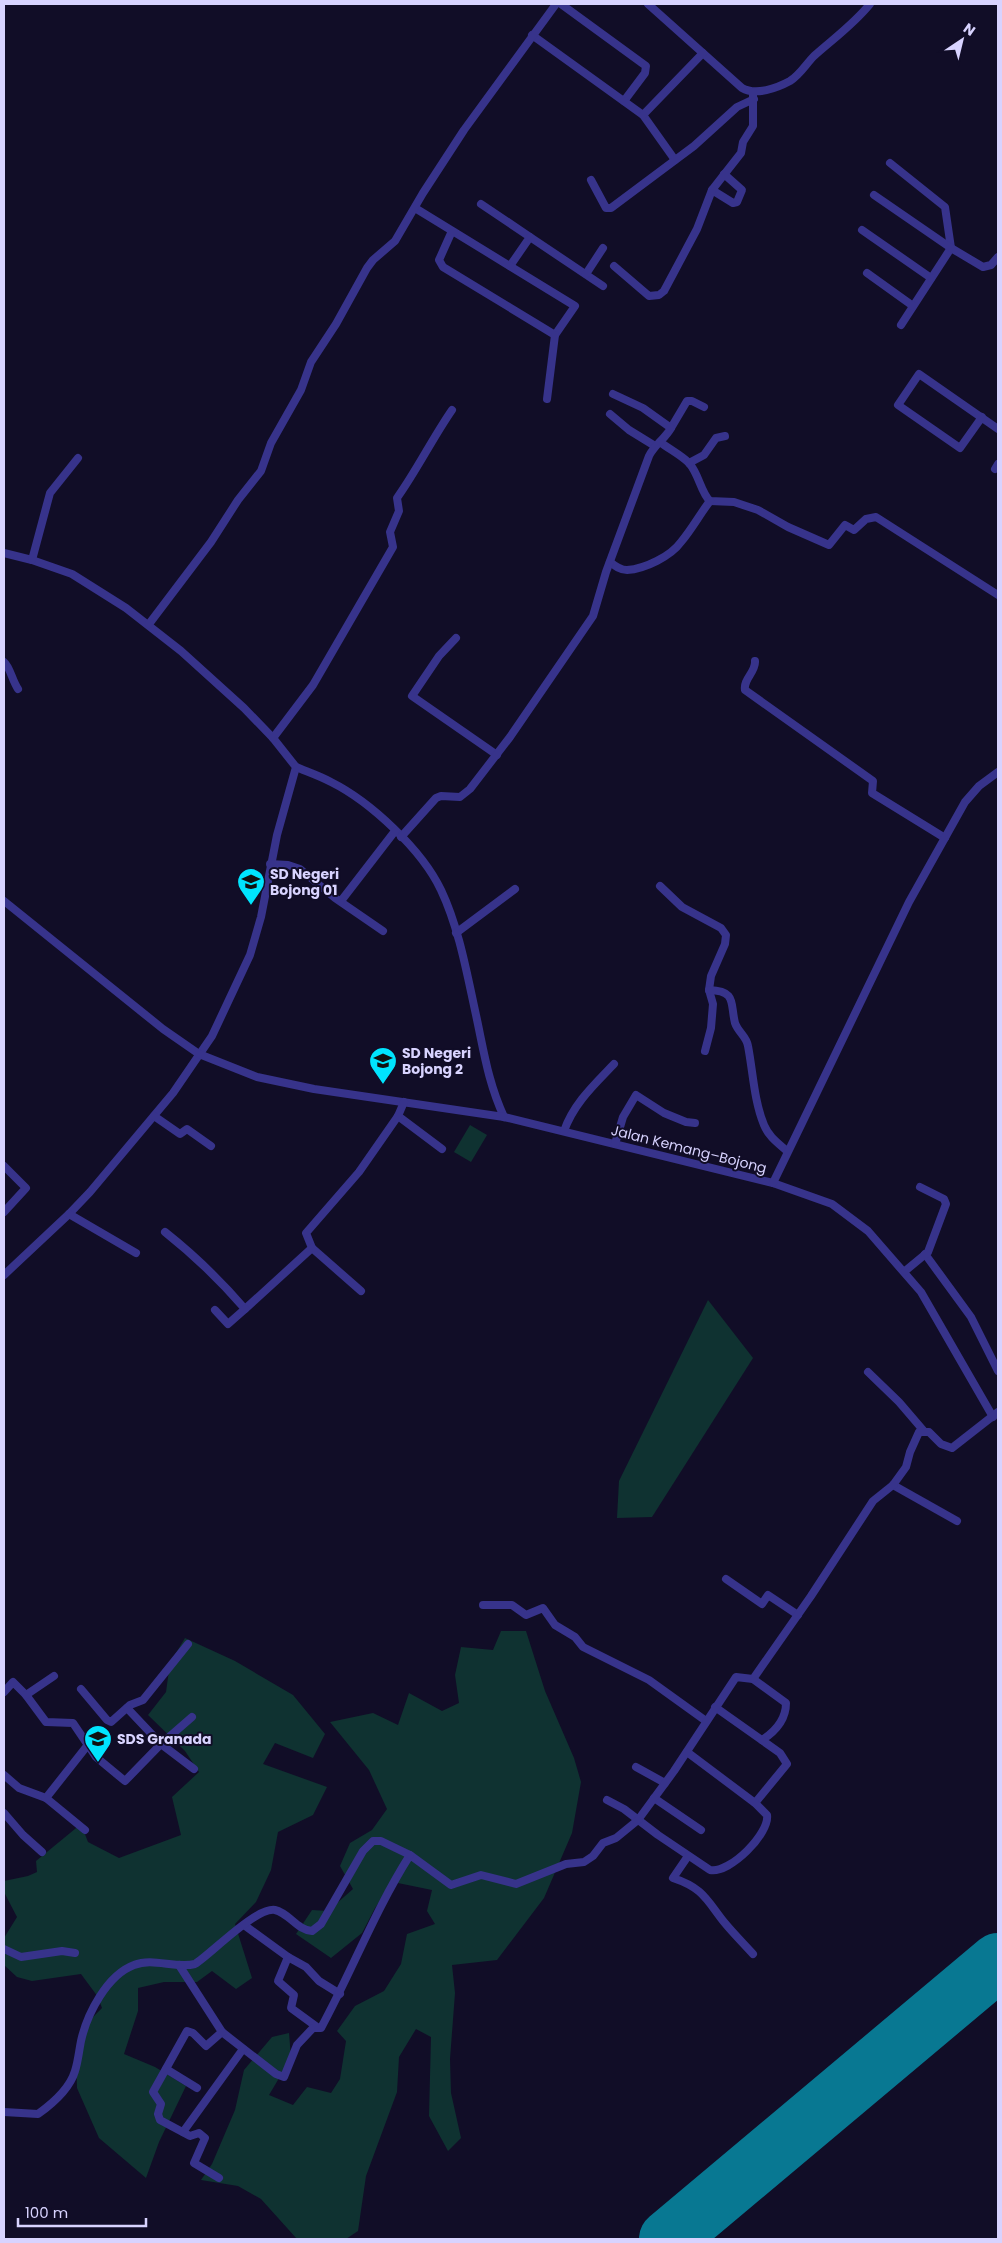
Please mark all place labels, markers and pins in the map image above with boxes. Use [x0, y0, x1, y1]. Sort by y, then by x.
place label: SD Negeri Bojong 01 [270, 864, 339, 900]
school or university icon: SD Negeri Bojong 01 [236, 867, 266, 906]
place label: SD Negeri Bojong 2 [402, 1043, 471, 1079]
school or university icon: SD Negeri Bojong 2 [368, 1046, 398, 1085]
school or university icon: SDS Granada [83, 1724, 113, 1763]
place label: SDS Granada [117, 1729, 212, 1749]

